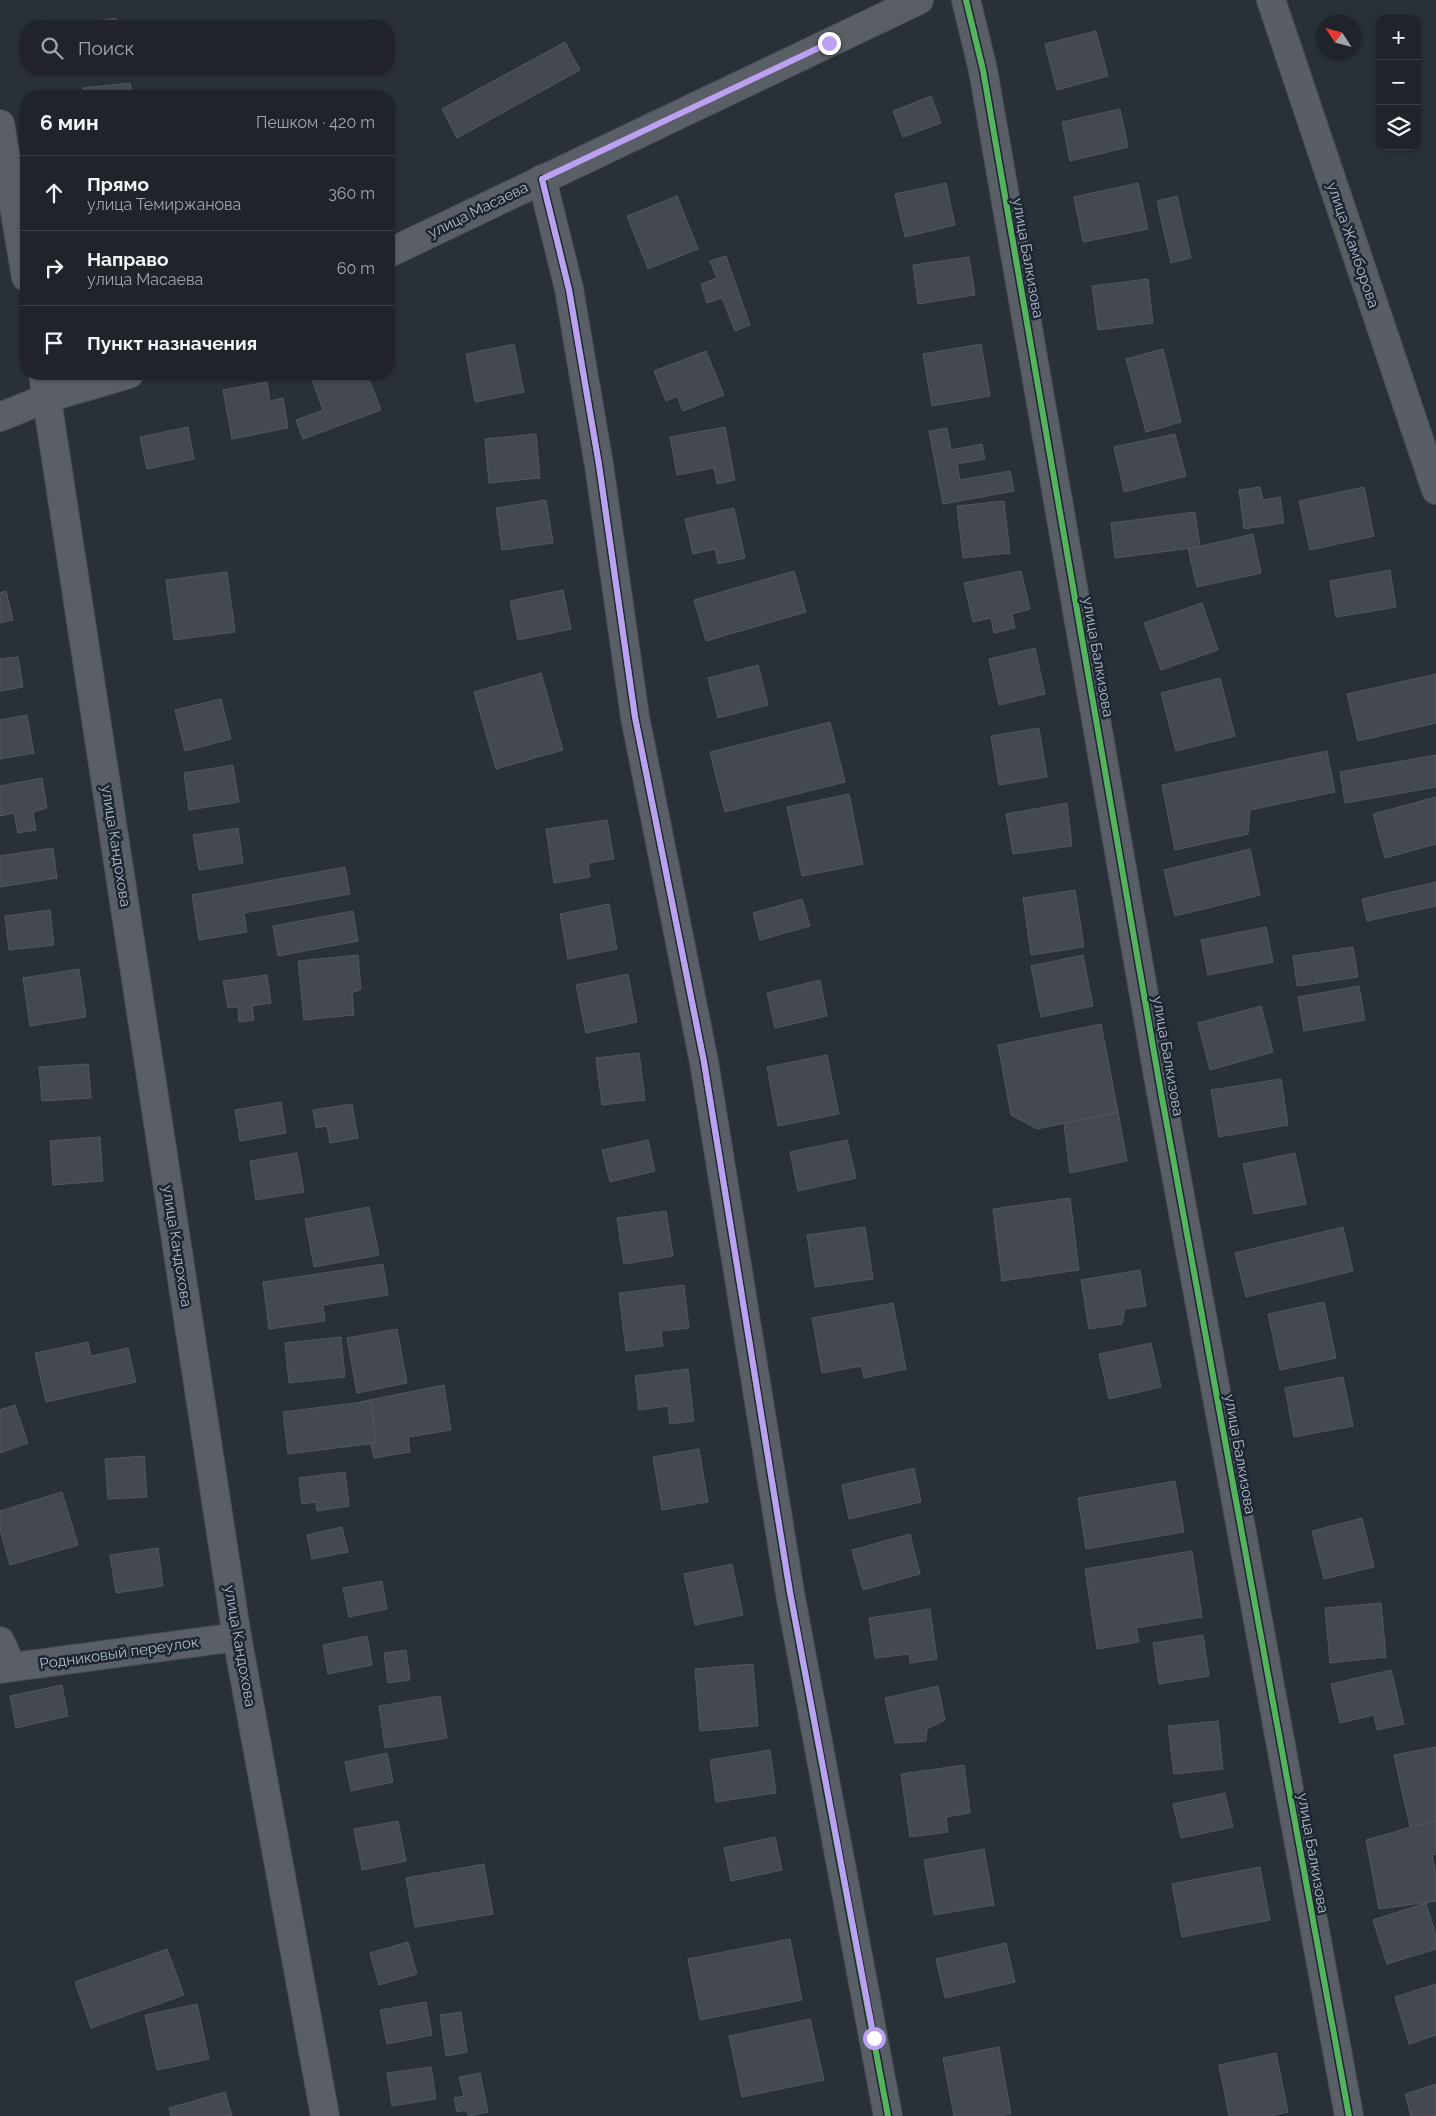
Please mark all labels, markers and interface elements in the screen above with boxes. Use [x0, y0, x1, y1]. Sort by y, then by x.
north arrow [1316, 15, 1361, 60]
map controls [1376, 15, 1421, 150]
button: + [1376, 15, 1421, 60]
search box [20, 20, 395, 75]
route end [818, 32, 841, 55]
icon: search [38, 34, 66, 62]
text: Поиск [78, 37, 134, 59]
button: − [1376, 60, 1421, 105]
button: layers [1376, 105, 1421, 150]
text: 6 мин [40, 110, 99, 135]
text: Пешком · 420 m [256, 113, 375, 132]
text: Прямо [87, 173, 149, 195]
street label: улица Масаева [425, 178, 531, 242]
icon: ahead [40, 179, 68, 207]
street label: улица Жамборова [1323, 180, 1383, 310]
text: 360 m [328, 184, 375, 203]
text: улица Темиржанова [87, 195, 241, 214]
street label: улица Балкизова [1009, 197, 1047, 319]
text: Направо [87, 248, 168, 270]
icon: right [40, 254, 68, 282]
text: 60 m [337, 259, 375, 278]
text: улица Масаева [87, 270, 203, 289]
icon: arrive [40, 329, 68, 357]
text: Пункт назначения [87, 332, 257, 354]
street label: улица Балкизова [1079, 596, 1117, 718]
street label: улица Кандохова [97, 784, 135, 908]
street label: улица Балкизова [1149, 995, 1187, 1117]
street label: улица Кандохова [158, 1184, 196, 1308]
street label: улица Балкизова [1221, 1393, 1259, 1515]
street label: улица Кандохова [220, 1584, 260, 1708]
street label: Родниковый переулок [38, 1633, 200, 1673]
street label: улица Балкизова [1294, 1792, 1332, 1914]
route start [863, 2027, 886, 2050]

